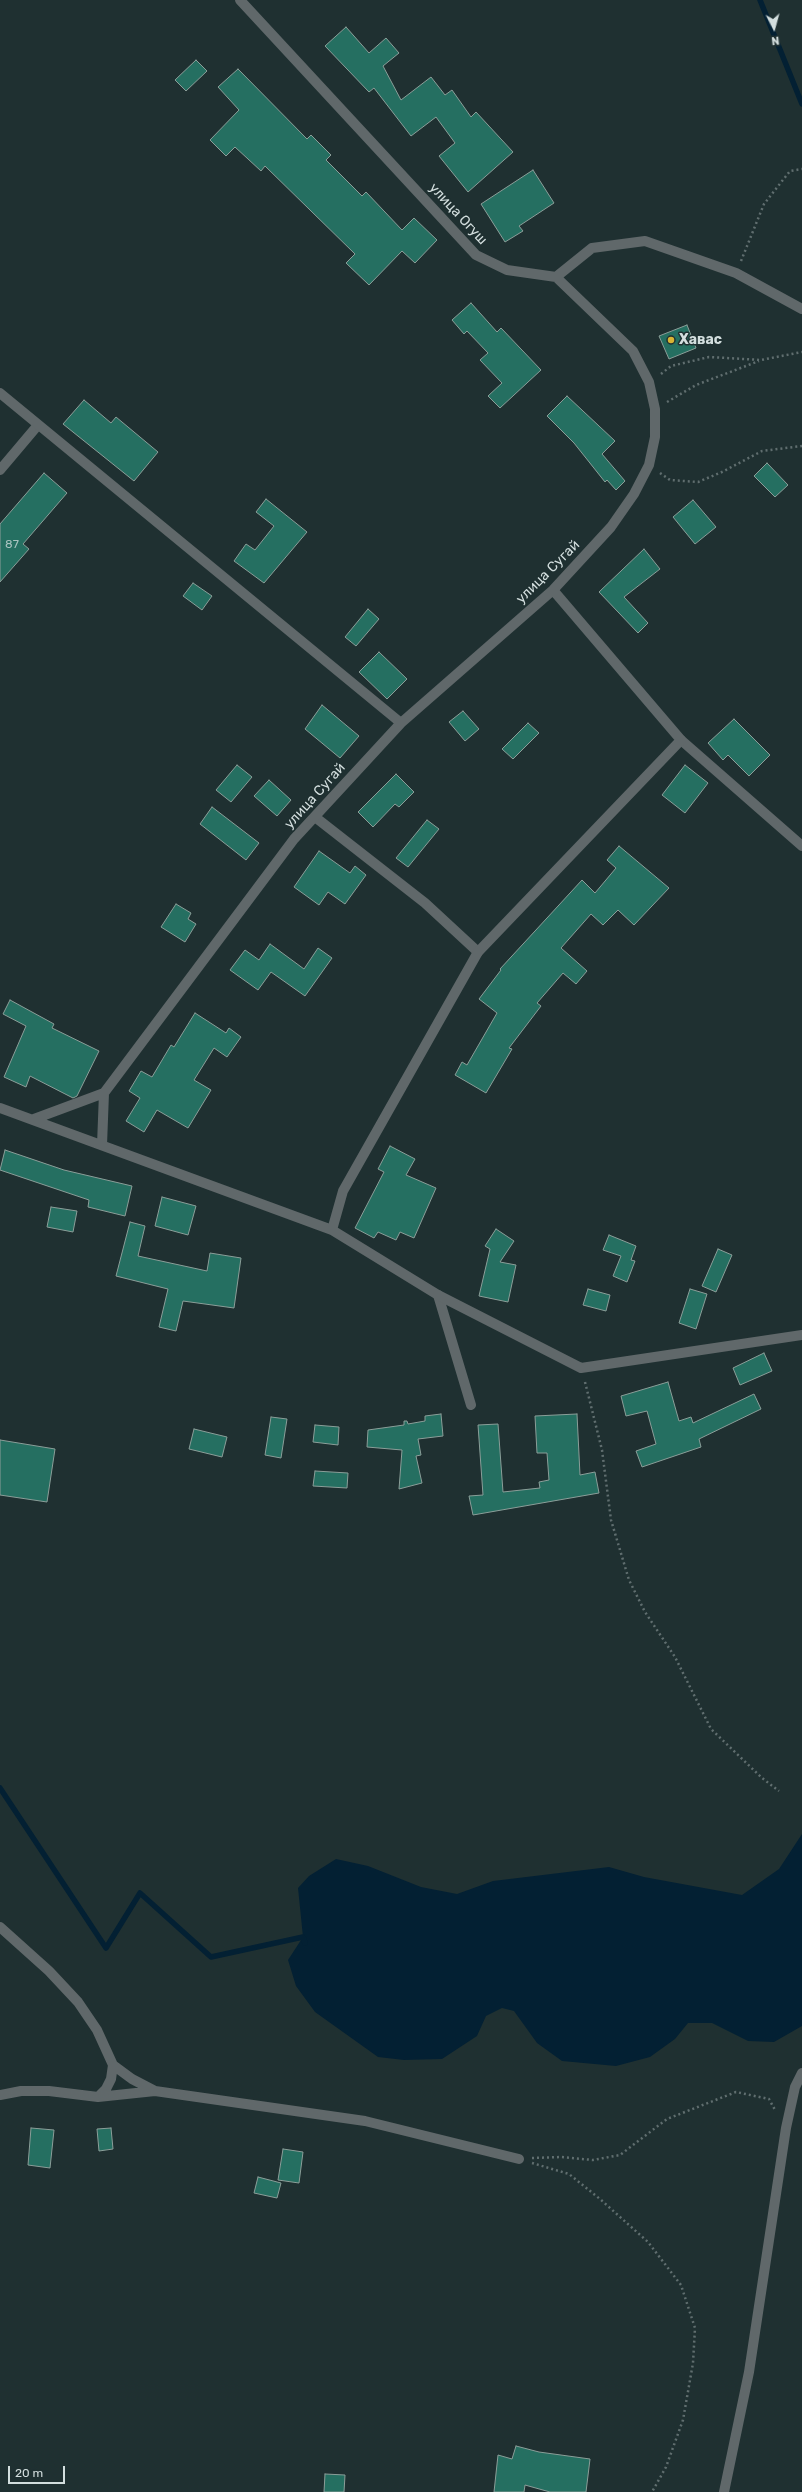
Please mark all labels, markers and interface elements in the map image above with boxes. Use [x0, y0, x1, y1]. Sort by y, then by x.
north arrow [754, 8, 794, 48]
text: N [771, 34, 780, 47]
street label: улица Огуш [425, 180, 491, 248]
place label: Хавас [679, 332, 722, 348]
marker: Хавас [666, 335, 676, 345]
street label: улица Сугай [513, 537, 583, 607]
house number: 87 [5, 538, 19, 552]
street label: улица Сугай [281, 760, 349, 832]
scale bar [10, 2458, 67, 2484]
text: 20 m [15, 2466, 43, 2480]

